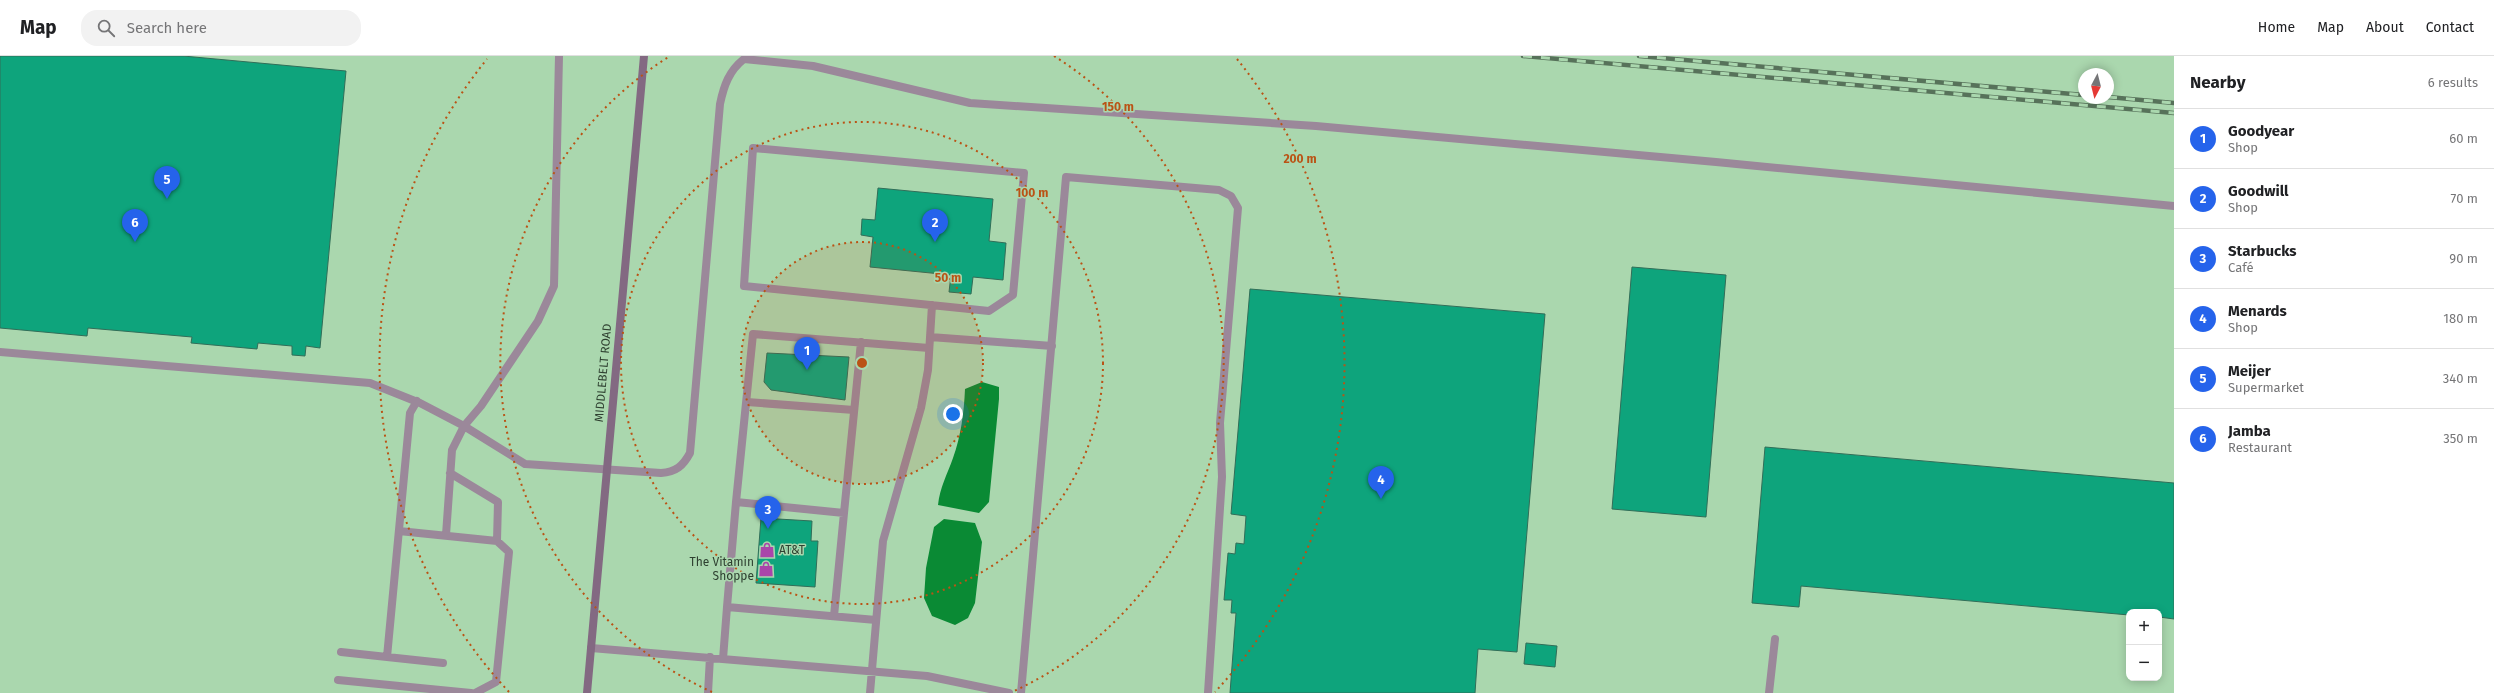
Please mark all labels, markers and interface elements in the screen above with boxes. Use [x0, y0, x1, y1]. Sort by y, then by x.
search box [81, 10, 361, 46]
text: Map [20, 16, 57, 39]
icon: search [95, 17, 117, 39]
text: Search here [127, 19, 207, 37]
text: Home [2258, 19, 2295, 36]
text: Map [2317, 19, 2344, 36]
text: About [2366, 19, 2404, 36]
text: Contact [2426, 19, 2474, 36]
north arrow [2078, 68, 2114, 104]
text: Nearby [2190, 72, 2245, 93]
text: 6 results [2428, 75, 2478, 90]
text: 150 m [1102, 100, 1134, 114]
text: Goodyear [2228, 122, 2294, 140]
text: 1 [2200, 131, 2206, 146]
text: 60 m [2449, 131, 2478, 146]
text: Shop [2228, 140, 2258, 155]
text: 200 m [1283, 152, 1317, 166]
pin: 5 [154, 166, 180, 199]
text: Goodwill [2228, 182, 2289, 200]
text: 100 m [1016, 186, 1048, 200]
text: 2 [2200, 191, 2206, 206]
text: 70 m [2451, 191, 2478, 206]
text: Shop [2228, 200, 2258, 215]
pin: 6 [122, 209, 148, 242]
pin: 2 [922, 209, 948, 242]
text: Starbucks [2228, 242, 2297, 260]
text: 3 [2200, 251, 2206, 266]
text: 90 m [2449, 251, 2478, 266]
text: Café [2228, 260, 2254, 275]
text: 50 m [935, 271, 961, 285]
text: Menards [2228, 302, 2287, 320]
text: 4 [2199, 311, 2207, 326]
text: 180 m [2443, 311, 2478, 326]
text: Shop [2228, 320, 2258, 335]
street label: MIDDLEBELT ROAD [592, 323, 614, 423]
pin: 1 [794, 337, 820, 370]
centre of rings [855, 356, 869, 370]
text: Meijer [2228, 362, 2271, 380]
text: 5 [2200, 371, 2206, 386]
text: 340 m [2443, 371, 2478, 386]
text: Supermarket [2228, 380, 2304, 395]
your location [943, 404, 963, 424]
text: Jamba [2228, 422, 2271, 440]
text: 6 [2199, 431, 2207, 446]
text: 350 m [2443, 431, 2478, 446]
text: Restaurant [2228, 440, 2292, 455]
pin: 4 [1368, 466, 1394, 499]
pin: 3 [755, 496, 781, 529]
shop icon: AT&T [758, 541, 776, 559]
place label: AT&T [779, 543, 806, 557]
place label: The Vitamin Shoppe [690, 555, 754, 583]
shop icon: The Vitamin Shoppe [757, 560, 775, 578]
map controls [2126, 609, 2162, 681]
button: + [2126, 609, 2162, 645]
button: − [2126, 645, 2162, 681]

